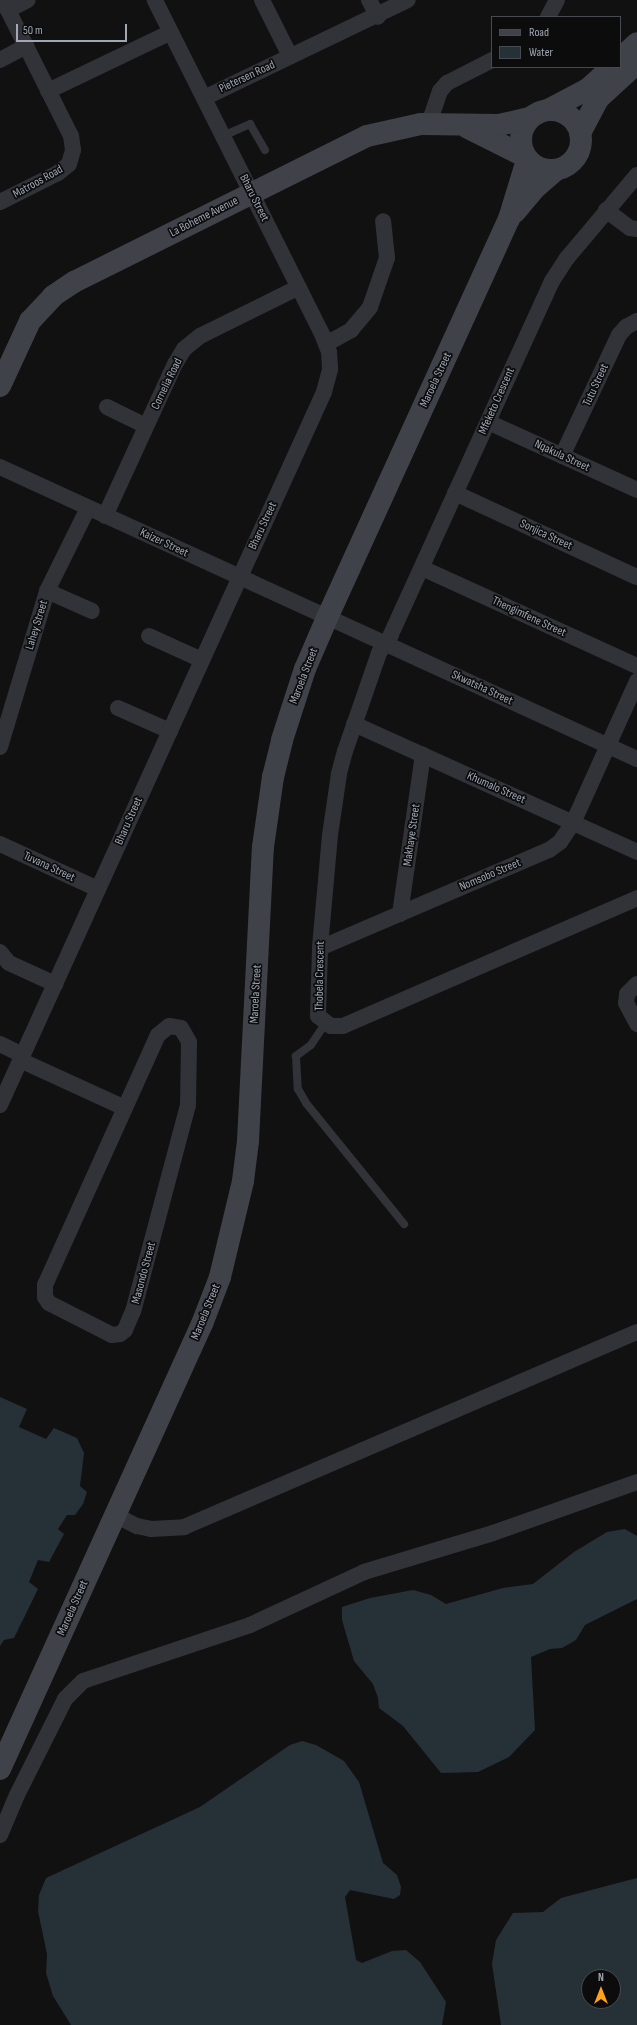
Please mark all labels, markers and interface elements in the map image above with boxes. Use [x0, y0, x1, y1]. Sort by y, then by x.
scale bar [18, 16, 129, 42]
legend [491, 16, 621, 68]
text: 50 m [23, 23, 43, 38]
text: Road [529, 25, 549, 40]
text: Water [529, 45, 553, 60]
street label: Pietersen Road [217, 58, 277, 96]
street label: Matroos Road [11, 162, 65, 202]
street label: Bharu Street [236, 172, 272, 224]
street label: La Boheme Avenue [167, 194, 241, 240]
street label: Maroela Street [417, 350, 455, 410]
street label: Cornelia Road [148, 356, 186, 412]
street label: Tutu Street [580, 362, 612, 408]
street label: Mfeketo Crescent [476, 365, 518, 437]
street label: Nqakula Street [532, 437, 592, 475]
street label: Bharu Street [246, 500, 280, 552]
street label: Sonjica Street [518, 517, 574, 553]
street label: Kaizer Street [137, 526, 191, 560]
street label: Thengimfene Street [490, 594, 568, 640]
street label: Lahey Street [23, 599, 51, 651]
street label: Maroela Street [287, 646, 321, 706]
street label: Skwatsha Street [449, 668, 515, 708]
street label: Khumalo Street [465, 769, 527, 807]
street label: Bharu Street [112, 795, 146, 847]
street label: Makhaye Street [401, 803, 423, 867]
street label: Tuvana Street [21, 849, 77, 885]
street label: Nomsobo Street [457, 856, 523, 894]
street label: Thobela Crescent [312, 941, 328, 1011]
street label: Maroela Street [247, 964, 265, 1024]
street label: Masondo Street [129, 1241, 159, 1305]
street label: Maroela Street [188, 1282, 224, 1342]
street label: Maroela Street [54, 1578, 92, 1638]
north arrow [581, 1969, 621, 2009]
text: N [598, 1971, 604, 1984]

